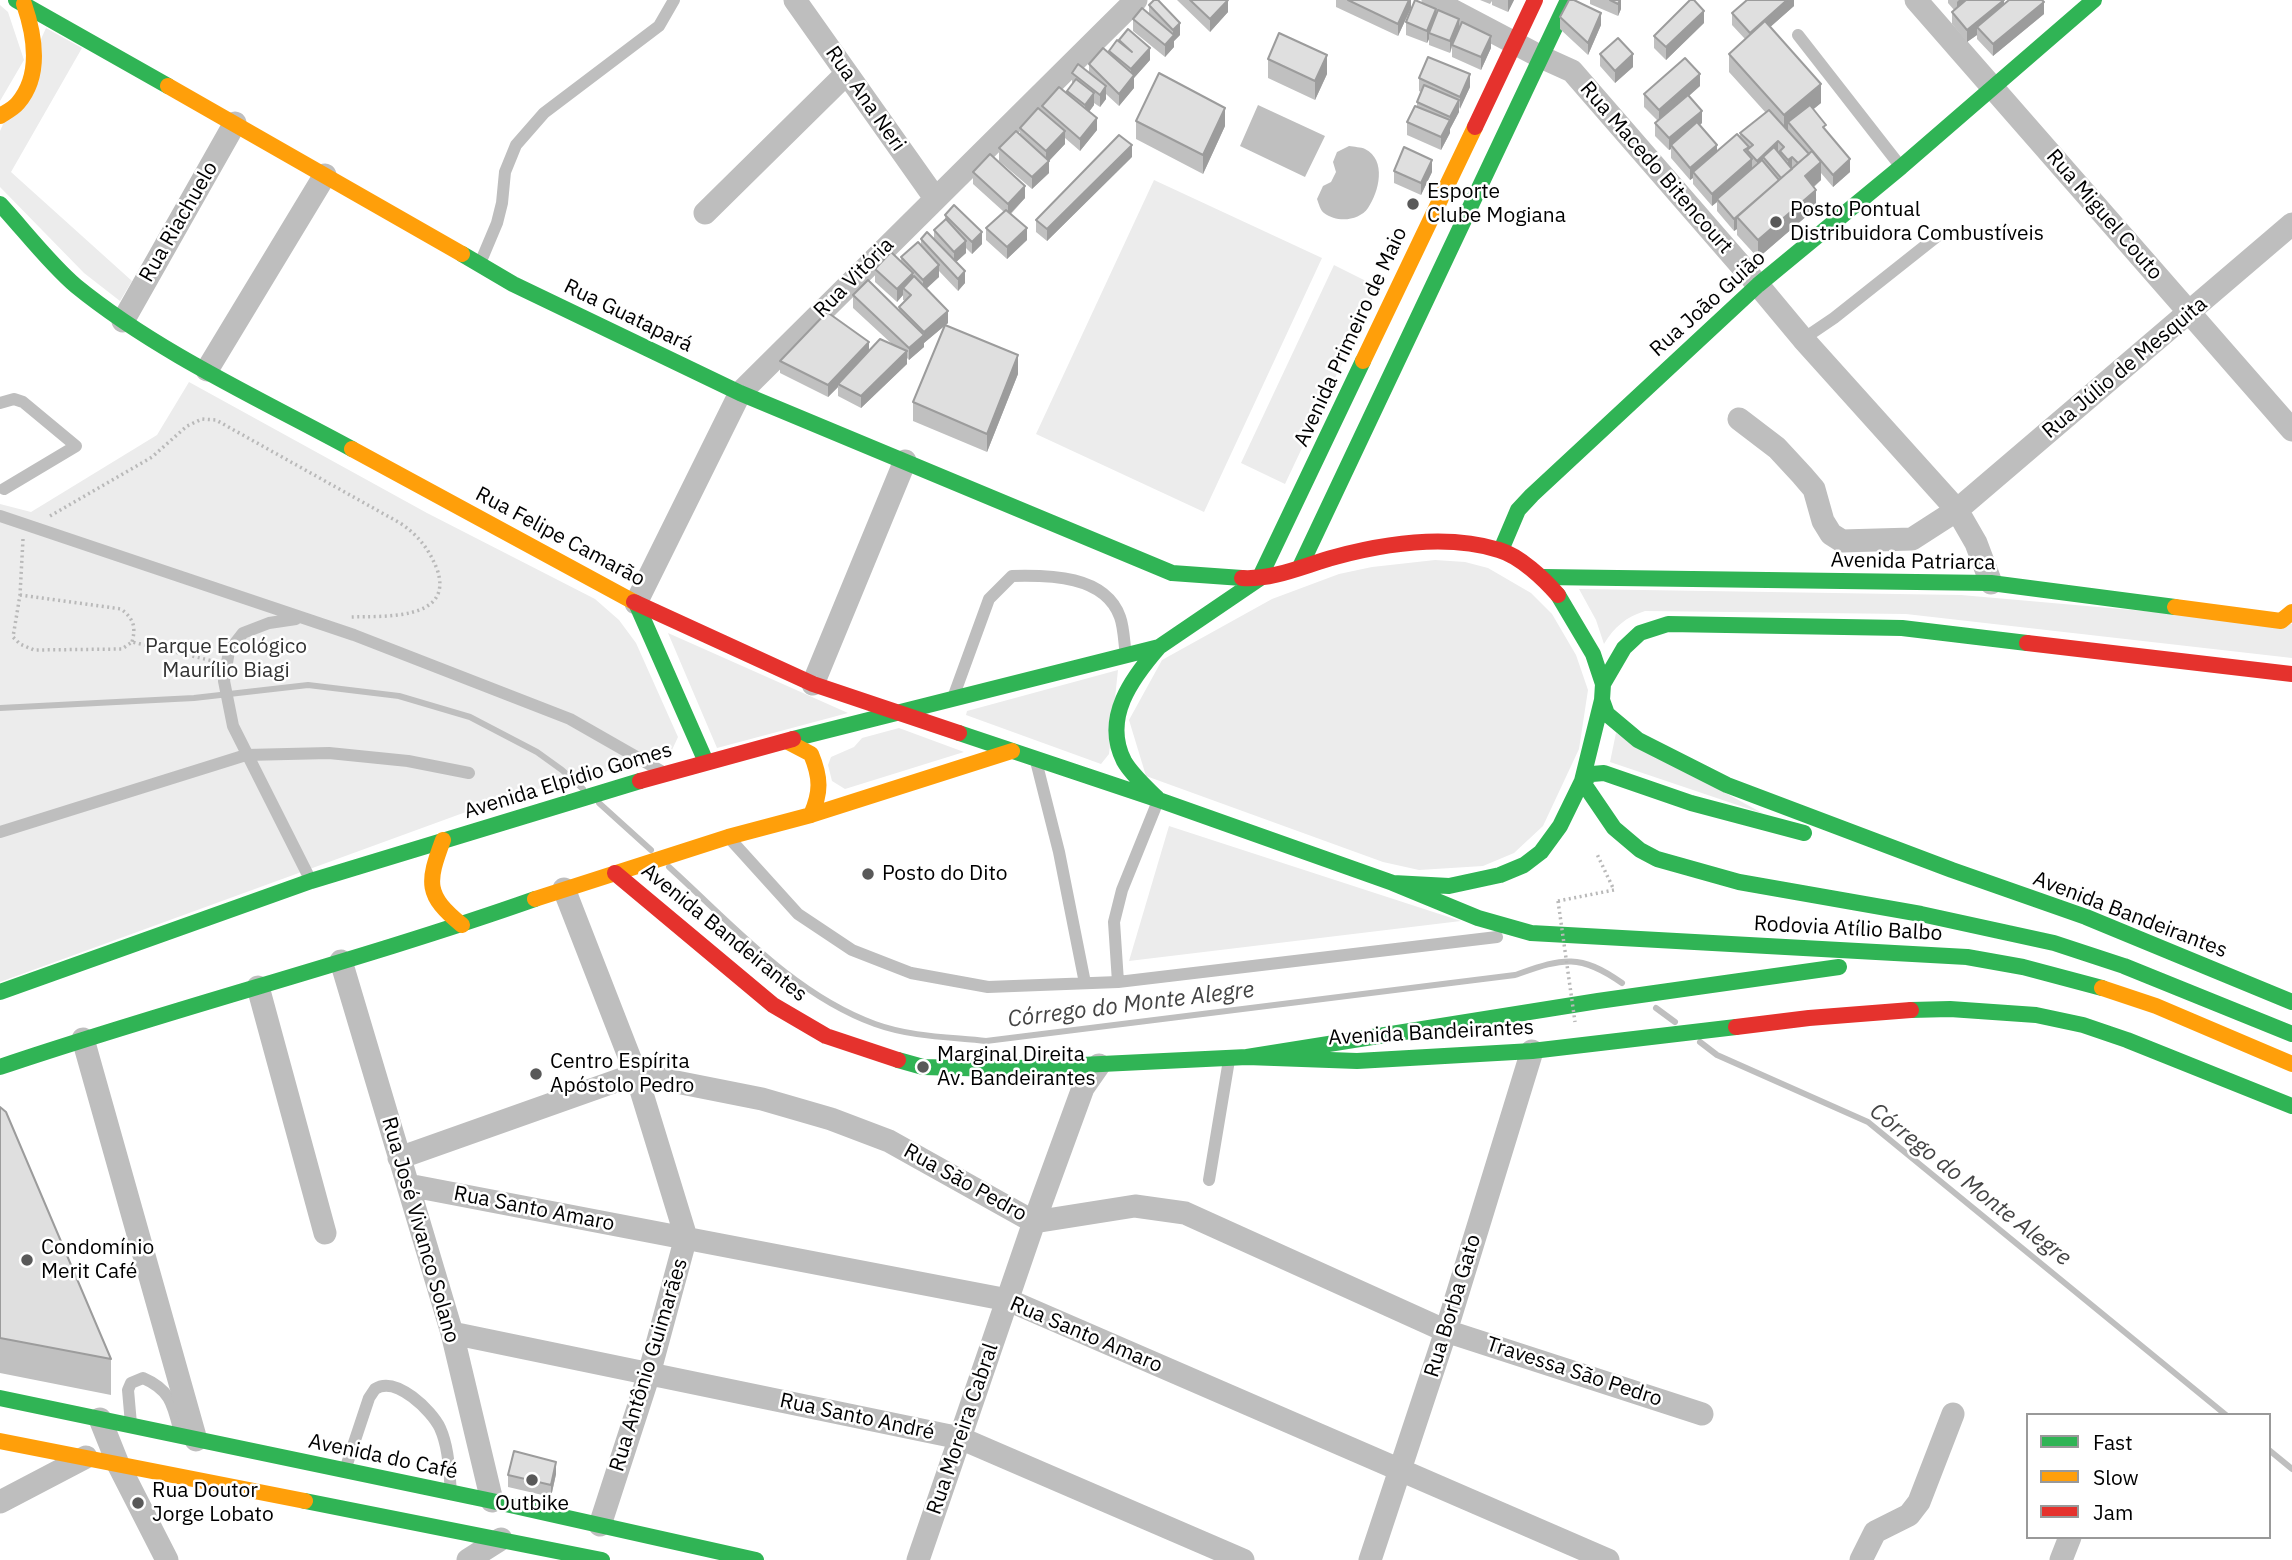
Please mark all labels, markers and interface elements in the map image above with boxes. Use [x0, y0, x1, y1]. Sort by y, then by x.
street label: Rua Ana Neri [820, 42, 910, 156]
street label: Rua Macedo Bitencourt [1574, 77, 1738, 259]
street label: Rua Miguel Couto [2040, 145, 2168, 285]
street label: Rua Riachuelo [134, 157, 224, 287]
place label: Esporte Clube Mogiana [1427, 179, 1566, 229]
marker: Esporte Clube Mogiana [1405, 196, 1421, 212]
place label: Posto Pontual Distribuidora Combustíveis [1790, 197, 2044, 247]
marker: Posto Pontual Distribuidora Combustíveis [1768, 214, 1784, 230]
street label: Avenida Primeiro de Maio [1289, 223, 1413, 451]
street label: Rua Vitória [809, 233, 899, 323]
street label: Rua João Guião [1645, 246, 1771, 362]
street label: Rua Guatapará [560, 274, 696, 358]
street label: Rua Júlio de Mesquita [2038, 292, 2212, 444]
street label: Rua Felipe Camarão [471, 482, 649, 592]
street label: Avenida Patriarca [1830, 548, 1996, 576]
park label: Parque Ecológico Maurílio Biagi [145, 634, 307, 684]
street label: Avenida Elpídio Gomes [461, 737, 675, 825]
street label: Avenida Bandeirantes [636, 858, 812, 1008]
place label: Posto do Dito [882, 861, 1007, 887]
marker: Posto do Dito [860, 866, 876, 882]
street label: Avenida Bandeirantes [2029, 866, 2231, 964]
street label: Rodovia Atílio Balbo [1753, 911, 1943, 947]
water label: Córrego do Monte Alegre [1006, 976, 1256, 1034]
street label: Avenida Bandeirantes [1328, 1015, 1534, 1051]
place label: Marginal Direita Av. Bandeirantes [937, 1042, 1096, 1092]
place label: Centro Espírita Apóstolo Pedro [550, 1049, 694, 1099]
marker: Marginal Direita Av. Bandeirantes [915, 1059, 931, 1075]
marker: Centro Espírita Apóstolo Pedro [528, 1066, 544, 1082]
water label: Córrego do Monte Alegre [1864, 1098, 2076, 1272]
street label: Rua José Vivanco Solano [376, 1114, 464, 1346]
street label: Rua São Pedro [899, 1139, 1031, 1227]
street label: Rua Santo Amaro [451, 1181, 617, 1237]
street label: Rua Borba Gato [1419, 1232, 1487, 1380]
place label: Condomínio Merit Café [41, 1235, 154, 1285]
marker: Condomínio Merit Café [19, 1252, 35, 1268]
street label: Rua Antônio Guimarães [605, 1255, 693, 1475]
street label: Rua Santo Amaro [1006, 1292, 1166, 1378]
street label: Travessa São Pedro [1483, 1332, 1665, 1412]
street label: Rua Moreira Cabral [922, 1340, 1004, 1518]
street label: Rua Santo André [777, 1388, 937, 1446]
legend [2026, 1413, 2271, 1539]
text: Fast [2093, 1428, 2133, 1456]
street label: Avenida do Café [306, 1429, 460, 1485]
text: Slow [2093, 1463, 2139, 1491]
marker: Outbike [524, 1472, 540, 1488]
place label: Rua Doutor Jorge Lobato [152, 1478, 274, 1528]
place label: Outbike [495, 1491, 569, 1517]
marker: Rua Doutor Jorge Lobato [130, 1495, 146, 1511]
text: Jam [2093, 1498, 2133, 1526]

